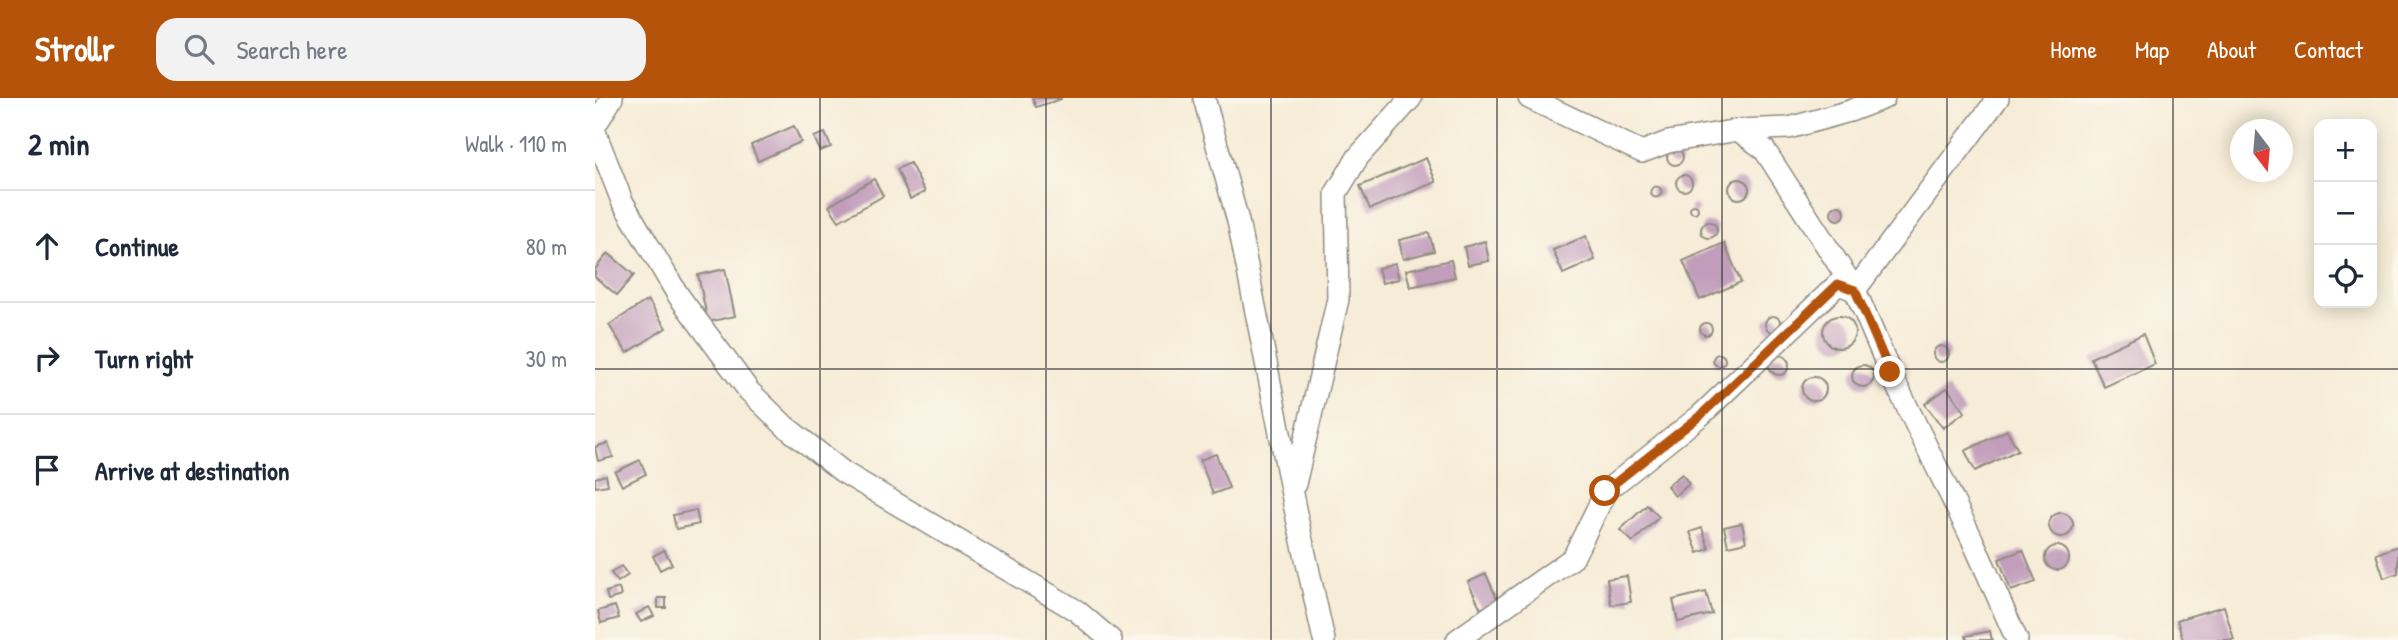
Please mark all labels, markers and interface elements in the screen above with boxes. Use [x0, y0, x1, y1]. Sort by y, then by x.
search box [156, 18, 646, 81]
text: Strollr [35, 27, 114, 71]
icon: search [180, 30, 218, 68]
text: Search here [236, 32, 348, 67]
text: Home [2050, 33, 2097, 65]
text: Map [2135, 33, 2169, 65]
text: About [2207, 33, 2256, 65]
text: Contact [2294, 33, 2363, 65]
north arrow [2230, 119, 2293, 182]
map controls [2314, 119, 2377, 308]
button: + [2314, 119, 2377, 182]
text: 2 min [28, 124, 90, 164]
text: Walk · 110 m [465, 128, 567, 159]
button: − [2314, 182, 2377, 245]
icon: ahead [28, 227, 66, 265]
text: Continue [95, 229, 179, 264]
text: 80 m [526, 231, 567, 262]
button: locate [2314, 245, 2377, 308]
icon: right [28, 339, 66, 377]
text: Turn right [95, 341, 193, 376]
text: 30 m [525, 343, 567, 374]
route end [1874, 356, 1905, 387]
icon: arrive [28, 451, 66, 489]
text: Arrive at destination [95, 453, 290, 488]
route start [1589, 475, 1620, 506]

